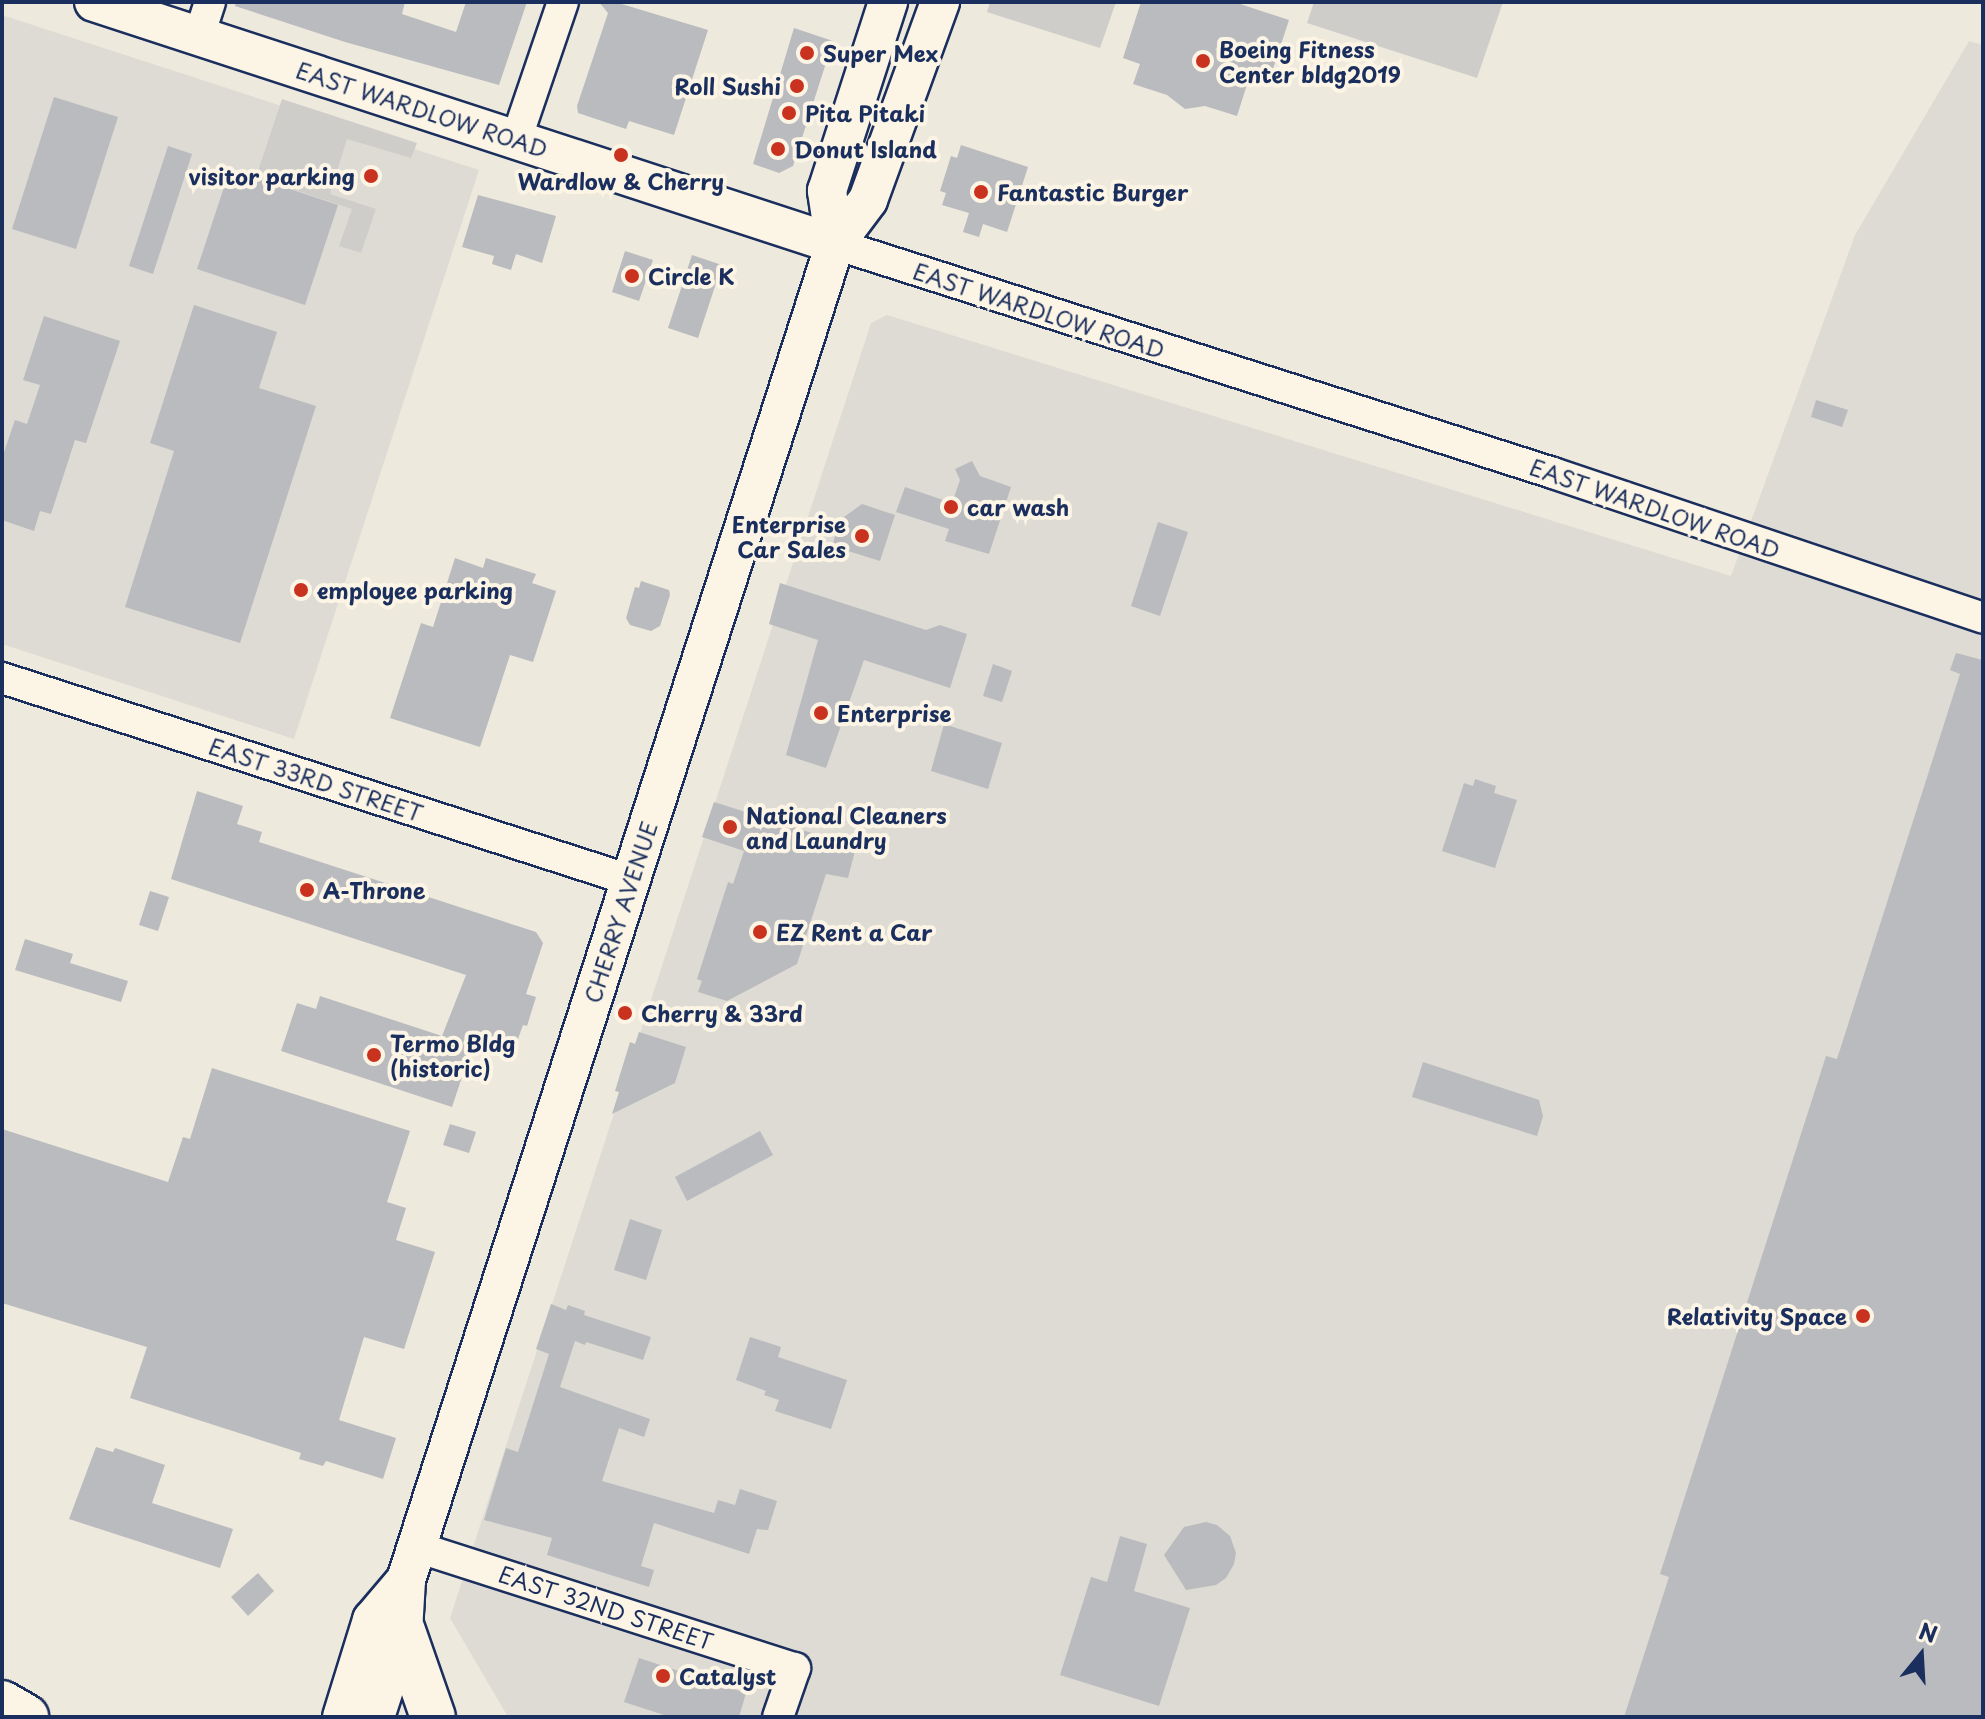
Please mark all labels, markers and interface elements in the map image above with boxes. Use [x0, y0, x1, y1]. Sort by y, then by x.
place label: Boeing Fitness Center bldg2019 [1219, 35, 1402, 86]
place label: Super Mex [823, 40, 940, 66]
marker: Super Mex [798, 44, 816, 62]
marker: Boeing Fitness Center bldg2019 [1194, 52, 1212, 70]
street label: EAST WARDLOW ROAD [293, 56, 551, 162]
place label: Roll Sushi [674, 73, 781, 99]
marker: Roll Sushi [788, 77, 806, 95]
place label: Pita Pitaki [805, 100, 926, 126]
marker: Pita Pitaki [780, 104, 798, 122]
place label: Donut Island [794, 136, 937, 162]
marker: Donut Island [769, 140, 787, 158]
marker: Wardlow & Cherry [612, 146, 630, 164]
place label: visitor parking [188, 163, 355, 189]
marker: visitor parking [362, 167, 380, 185]
place label: Wardlow & Cherry [517, 168, 725, 194]
place label: Fantastic Burger [997, 179, 1187, 205]
marker: Fantastic Burger [972, 183, 990, 201]
street label: EAST WARDLOW ROAD [910, 257, 1168, 363]
place label: Circle K [648, 263, 736, 289]
marker: Circle K [623, 267, 641, 285]
street label: EAST WARDLOW ROAD [1527, 453, 1783, 563]
place label: car wash [967, 494, 1069, 520]
marker: car wash [942, 498, 960, 516]
place label: Enterprise Car Sales [732, 510, 846, 562]
marker: Enterprise Car Sales [853, 527, 871, 545]
place label: employee parking [317, 577, 515, 603]
marker: employee parking [292, 581, 310, 599]
place label: Enterprise [837, 700, 951, 726]
marker: Enterprise [812, 704, 830, 722]
street label: EAST 33RD STREET [206, 732, 426, 826]
place label: National Cleaners and Laundry [746, 801, 947, 852]
street label: CHERRY AVENUE [578, 818, 662, 1006]
marker: National Cleaners and Laundry [721, 818, 739, 836]
place label: A-Throne [323, 877, 425, 903]
marker: A-Throne [298, 881, 316, 899]
place label: EZ Rent a Car [776, 919, 933, 945]
marker: EZ Rent a Car [751, 923, 769, 941]
place label: Cherry & 33rd [641, 1000, 804, 1026]
marker: Cherry & 33rd [616, 1004, 634, 1022]
place label: Termo Bldg (historic) [390, 1029, 516, 1080]
marker: Termo Bldg (historic) [365, 1046, 383, 1064]
place label: Relativity Space [1666, 1303, 1847, 1329]
marker: Relativity Space [1854, 1307, 1872, 1325]
street label: EAST 32ND STREET [495, 1560, 717, 1654]
text: N [1915, 1613, 1942, 1650]
north arrow [1881, 1615, 1961, 1695]
place label: Catalyst [679, 1663, 776, 1689]
marker: Catalyst [654, 1667, 672, 1685]

